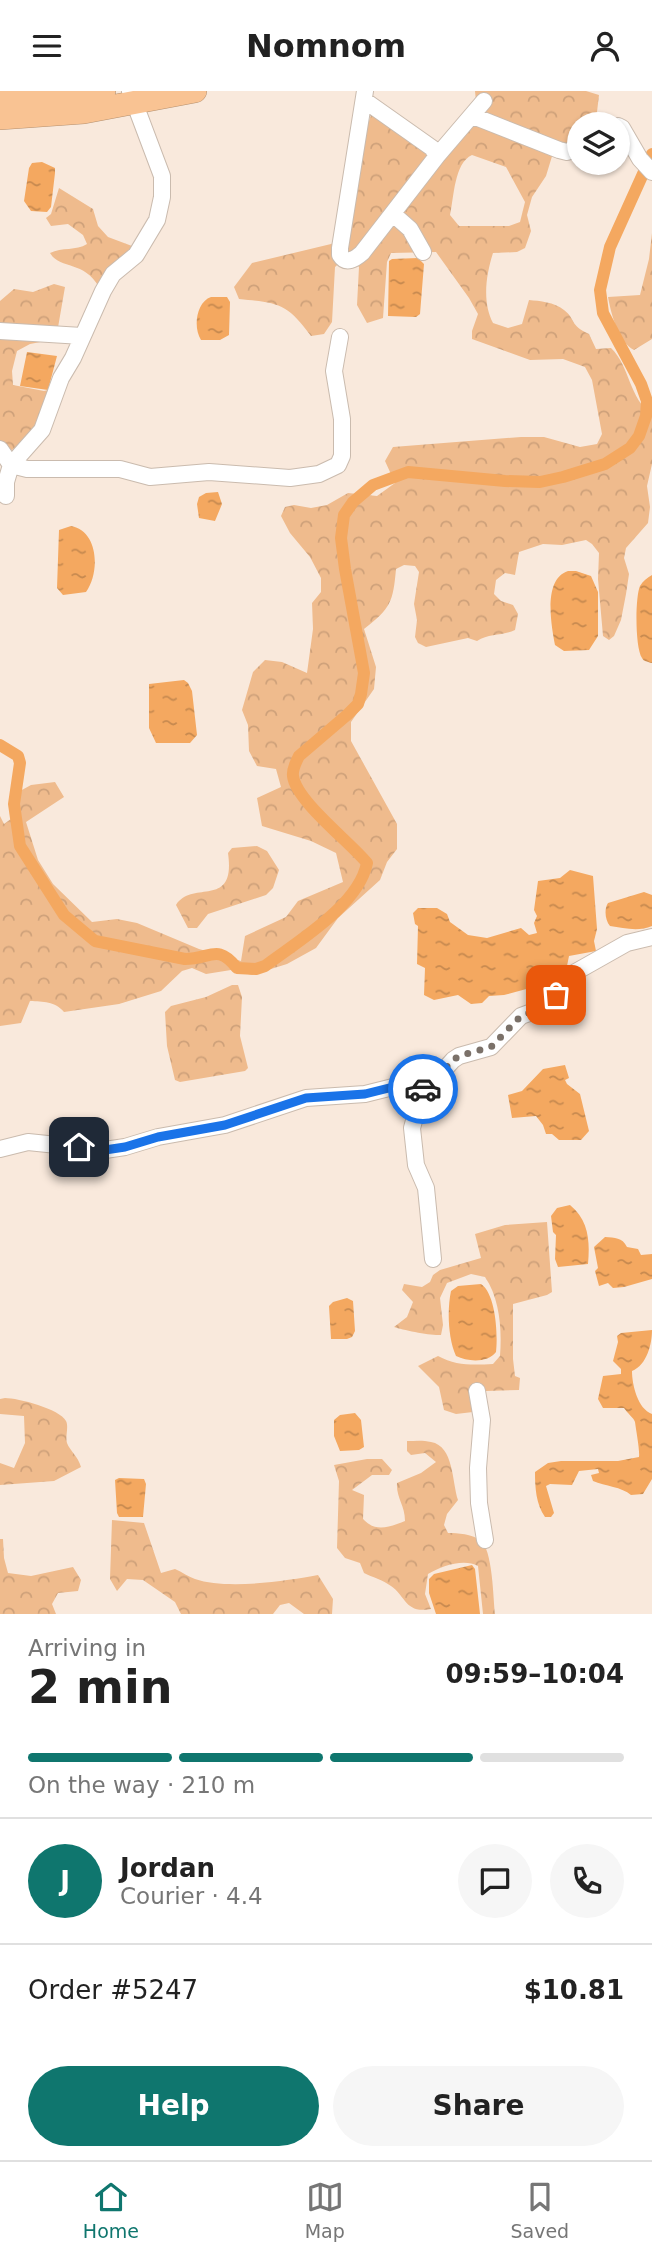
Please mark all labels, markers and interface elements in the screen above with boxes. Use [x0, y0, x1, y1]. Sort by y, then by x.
icon: menu [28, 27, 66, 65]
text: Nomnom [246, 27, 406, 65]
icon: person [586, 27, 624, 65]
map controls [567, 112, 630, 175]
button: layers [567, 112, 630, 175]
pin [526, 965, 586, 1025]
icon: bag [537, 976, 575, 1014]
courier [388, 1054, 458, 1124]
icon: car [404, 1070, 442, 1108]
pin [49, 1117, 109, 1177]
icon: home [60, 1128, 98, 1166]
text: Arriving in [28, 1635, 146, 1661]
text: 09:59–10:04 [445, 1659, 624, 1689]
text: 2 min [28, 1660, 172, 1714]
text: On the way · 210 m [28, 1772, 255, 1798]
button: chat [458, 1844, 532, 1918]
button: phone [550, 1844, 624, 1918]
text: Jordan [120, 1853, 215, 1883]
text: J [60, 1866, 70, 1896]
text: Courier · 4.4 [120, 1883, 263, 1909]
text: Order #5247 [28, 1975, 198, 2005]
text: $10.81 [524, 1975, 624, 2005]
button: Help [28, 2066, 319, 2146]
button: Share [333, 2066, 624, 2146]
tab: Home [83, 2178, 139, 2242]
tab: Map [305, 2178, 345, 2242]
tab: Saved [510, 2178, 569, 2242]

